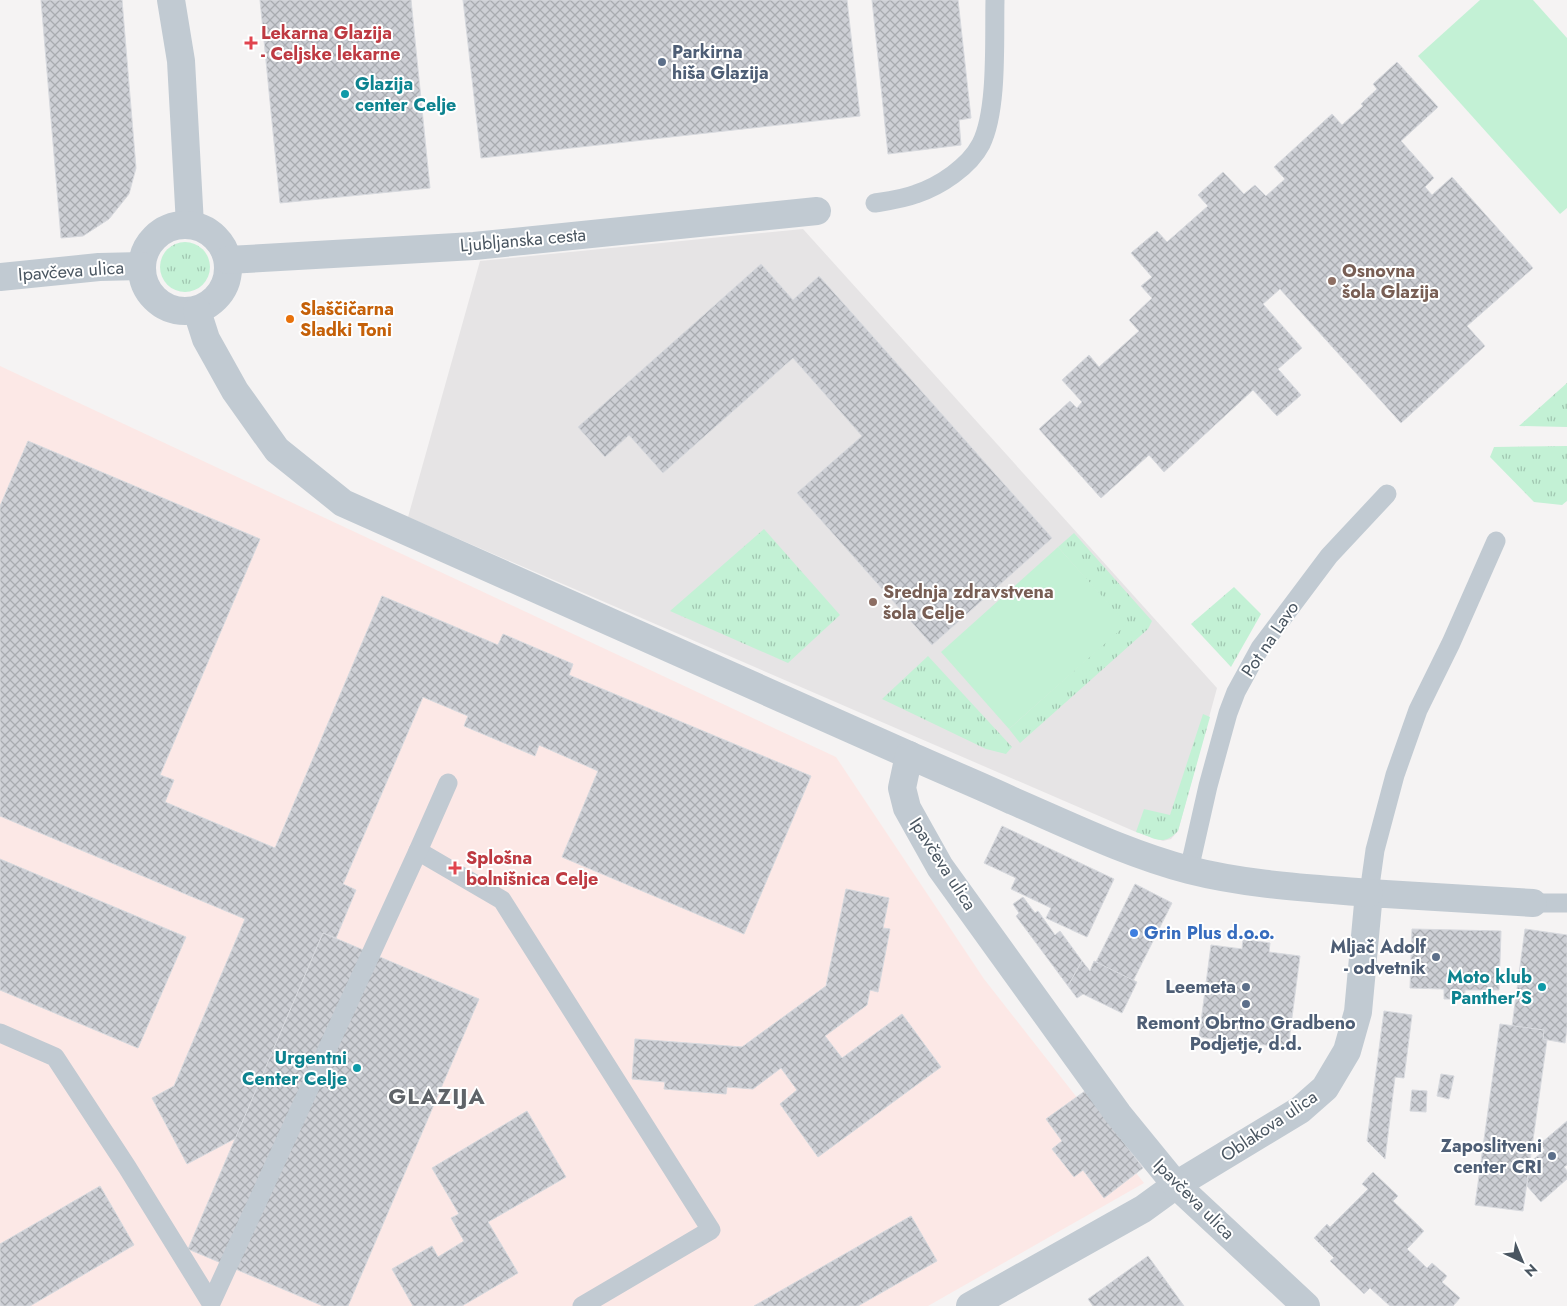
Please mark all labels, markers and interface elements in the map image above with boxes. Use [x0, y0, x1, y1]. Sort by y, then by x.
place label: Lekarna Glazija - Celjske lekarne [261, 20, 400, 67]
marker: Lekarna Glazija - Celjske lekarne [245, 37, 257, 49]
place label: Parkirna hiša Glazija [672, 39, 769, 86]
marker: Parkirna hiša Glazija [656, 56, 668, 68]
place label: Glazija center Celje [355, 71, 456, 118]
marker: Glazija center Celje [339, 88, 351, 100]
street label: Ljubljanska cesta [459, 222, 587, 258]
street label: Ipavčeva ulica [17, 254, 125, 288]
place label: Osnovna šola Glazija [1342, 258, 1439, 305]
marker: Osnovna šola Glazija [1326, 275, 1338, 287]
place label: Slaščičarna Sladki Toni [300, 296, 394, 343]
marker: Slaščičarna Sladki Toni [284, 313, 296, 325]
place label: Srednja zdravstvena šola Celje [883, 579, 1054, 626]
marker: Srednja zdravstvena šola Celje [867, 596, 879, 608]
street label: Pot na Lavo [1235, 596, 1305, 682]
street label: Ipavčeva ulica [903, 812, 983, 916]
place label: Splošna bolnišnica Celje [466, 845, 598, 892]
marker: Splošna bolnišnica Celje [448, 861, 462, 875]
place label: Grin Plus d.o.o. [1144, 920, 1275, 946]
marker: Grin Plus d.o.o. [1128, 927, 1140, 939]
place label: Mljač Adolf - odvetnik [1330, 934, 1427, 981]
marker: Mljač Adolf - odvetnik [1430, 951, 1442, 963]
place label: Moto klub Panther'S [1447, 964, 1532, 1011]
place label: Leemeta [1165, 974, 1236, 1000]
marker: Leemeta [1240, 981, 1252, 993]
marker: Moto klub Panther'S [1536, 981, 1548, 993]
marker: Remont Obrtno Gradbeno Podjetje, d.d. [1240, 998, 1252, 1010]
place label: Remont Obrtno Gradbeno Podjetje, d.d. [1136, 1010, 1356, 1057]
place label: Urgentni Center Celje [242, 1045, 347, 1092]
marker: Urgentni Center Celje [351, 1062, 363, 1074]
district label: GLAZIJA [388, 1080, 486, 1112]
street label: Oblakova ulica [1215, 1084, 1323, 1168]
place label: Zaposlitveni center CRI [1441, 1133, 1542, 1180]
marker: Zaposlitveni center CRI [1546, 1150, 1558, 1162]
street label: Ipavčeva ulica [1147, 1152, 1241, 1246]
north arrow [1497, 1236, 1547, 1286]
text: N [1520, 1259, 1542, 1281]

